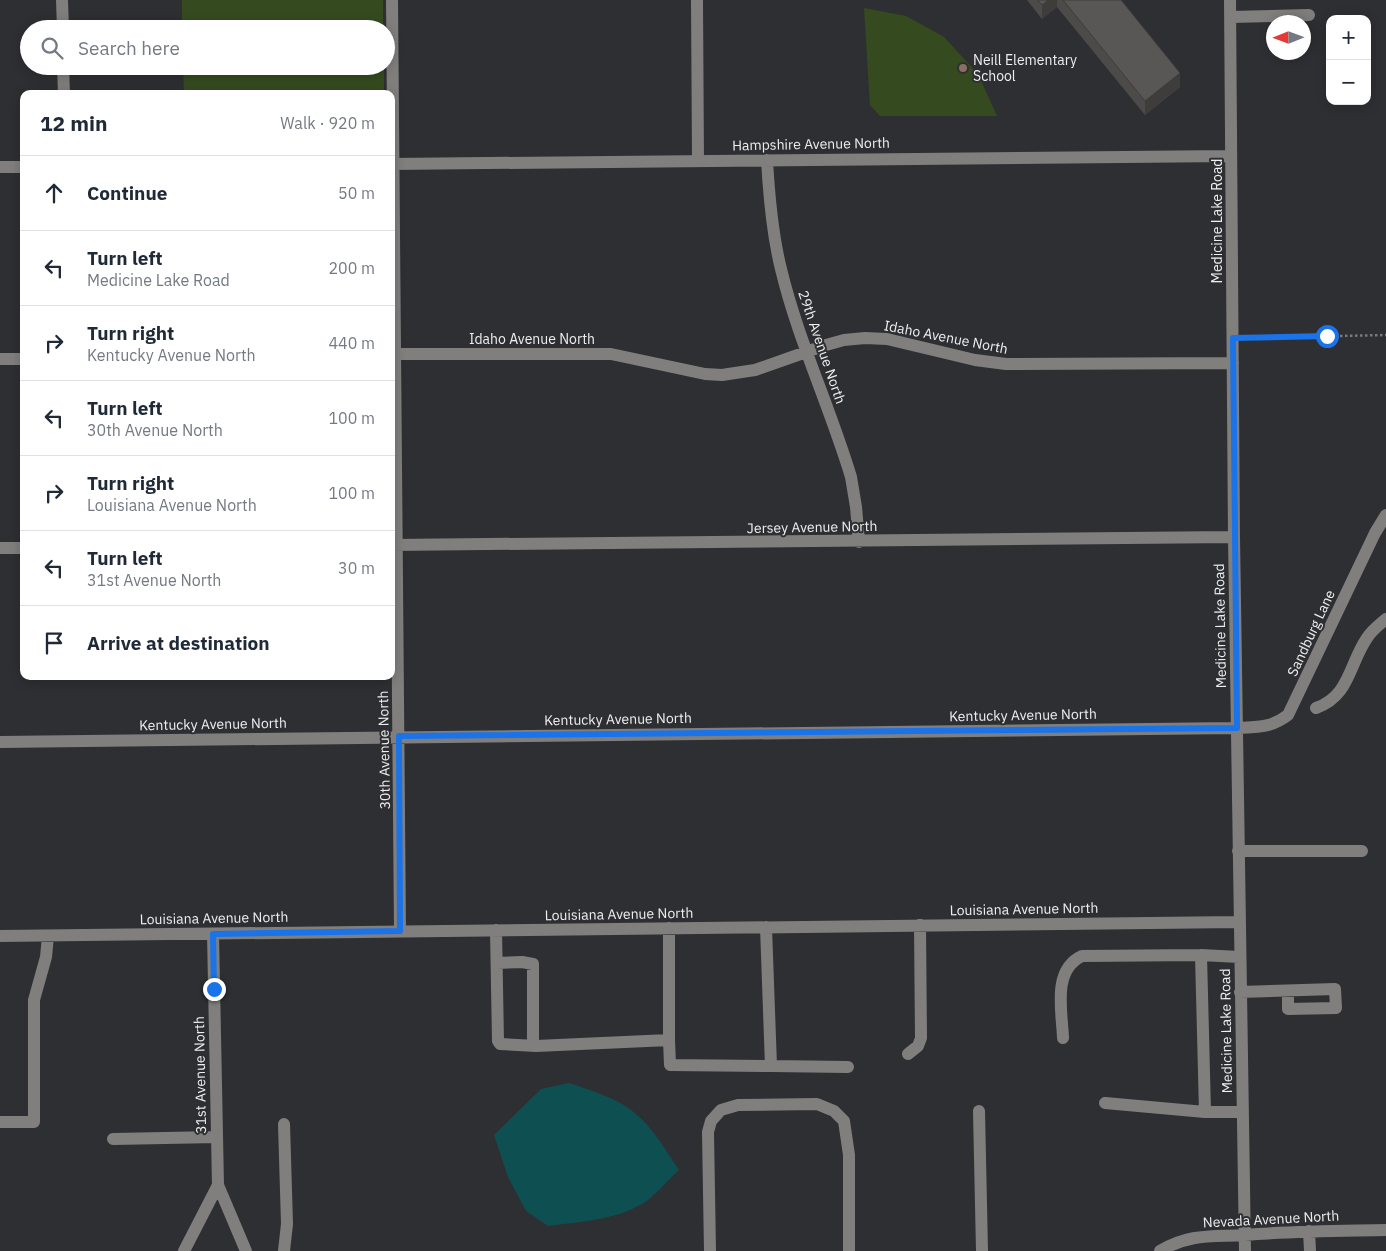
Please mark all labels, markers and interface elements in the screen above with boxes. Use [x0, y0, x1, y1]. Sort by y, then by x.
north arrow [1266, 15, 1311, 60]
map controls [1326, 15, 1371, 105]
button: + [1326, 15, 1371, 60]
search box [20, 20, 395, 75]
icon: search [38, 34, 66, 62]
text: Search here [78, 36, 180, 60]
place label: Neill Elementary School [973, 51, 1077, 85]
button: − [1326, 60, 1371, 105]
marker: Neill Elementary School [957, 62, 969, 74]
text: 12 min [40, 109, 107, 137]
text: Walk · 920 m [280, 113, 375, 133]
street label: Hampshire Avenue North [732, 134, 890, 154]
street label: Medicine Lake Road [1208, 159, 1226, 283]
icon: ahead [40, 179, 68, 207]
text: Continue [87, 181, 167, 205]
text: 50 m [338, 183, 375, 203]
text: Turn left [87, 246, 163, 270]
icon: left [40, 254, 68, 282]
text: 200 m [328, 258, 375, 278]
text: Medicine Lake Road [87, 270, 230, 290]
street label: 29th Avenue North [794, 288, 850, 406]
street label: Idaho Avenue North [882, 316, 1010, 358]
text: Turn right [87, 321, 174, 345]
route start [1316, 325, 1339, 348]
icon: right [40, 329, 68, 357]
street label: Idaho Avenue North [469, 330, 595, 348]
text: 440 m [328, 333, 375, 353]
text: Kentucky Avenue North [87, 345, 256, 365]
text: Turn left [87, 396, 163, 420]
icon: left [40, 404, 68, 432]
text: 100 m [328, 408, 375, 428]
text: 30th Avenue North [87, 420, 223, 440]
text: Turn right [87, 471, 174, 495]
icon: right [40, 479, 68, 507]
text: 100 m [328, 483, 375, 503]
text: Louisiana Avenue North [87, 495, 257, 515]
street label: Jersey Avenue North [747, 517, 877, 537]
text: Turn left [87, 546, 163, 570]
icon: left [40, 554, 68, 582]
text: 30 m [338, 558, 375, 578]
street label: Medicine Lake Road [1210, 563, 1230, 689]
text: 31st Avenue North [87, 570, 221, 590]
street label: Sandburg Lane [1283, 587, 1339, 679]
icon: arrive [40, 629, 68, 657]
text: Arrive at destination [87, 631, 270, 655]
street label: 30th Avenue North [374, 690, 394, 810]
street label: Kentucky Avenue North [949, 705, 1097, 725]
street label: Kentucky Avenue North [544, 709, 692, 729]
street label: Kentucky Avenue North [139, 714, 287, 734]
street label: Louisiana Avenue North [950, 899, 1098, 919]
street label: Louisiana Avenue North [545, 904, 693, 924]
street label: Louisiana Avenue North [140, 908, 288, 928]
street label: Medicine Lake Road [1216, 968, 1236, 1094]
route end [203, 978, 226, 1001]
street label: 31st Avenue North [190, 1016, 210, 1134]
street label: Nevada Avenue North [1202, 1206, 1340, 1232]

